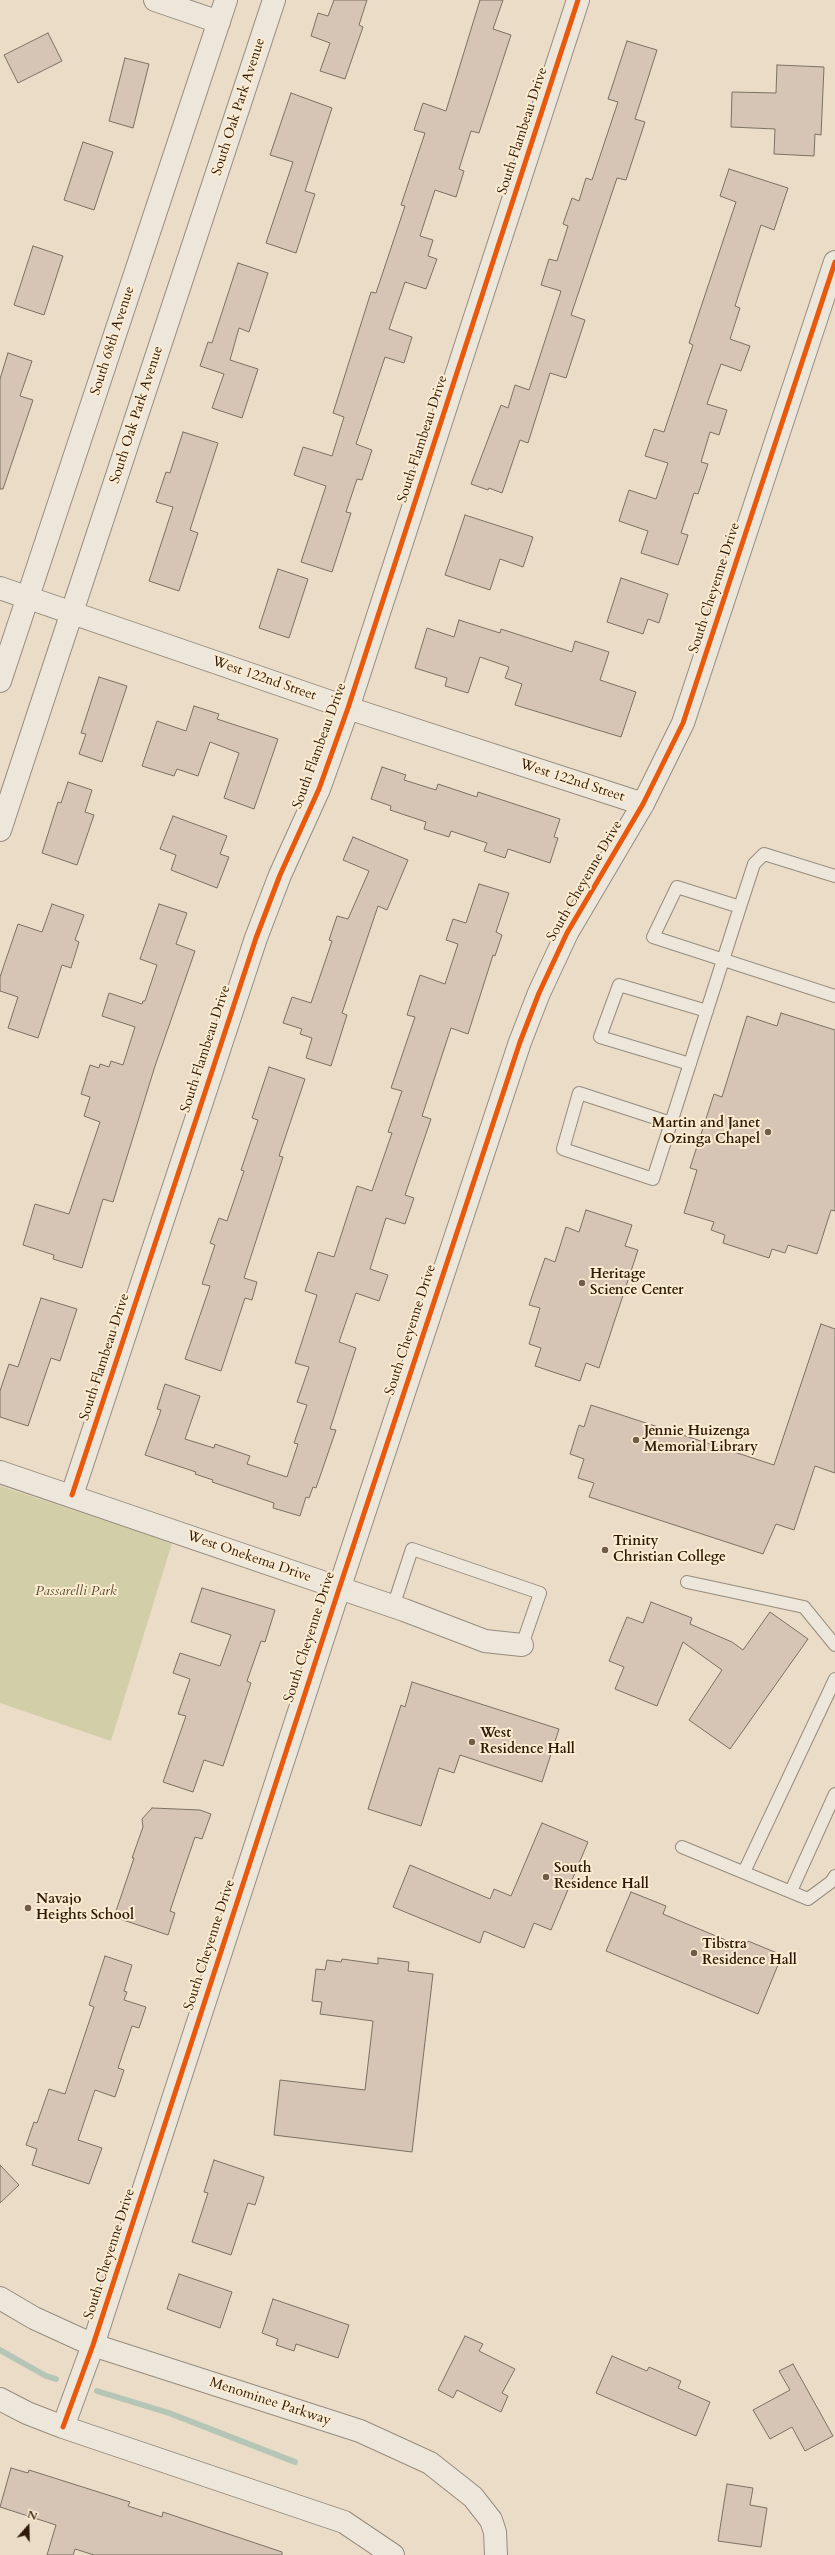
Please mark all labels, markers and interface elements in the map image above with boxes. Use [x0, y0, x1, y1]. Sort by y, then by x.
street label: South Oak Park Avenue [209, 36, 269, 178]
street label: South Flambeau Drive [494, 65, 552, 197]
street label: South 68th Avenue [87, 284, 139, 398]
street label: South Oak Park Avenue [107, 344, 167, 486]
street label: South Flambeau Drive [394, 373, 452, 505]
street label: South Cheyenne Drive [686, 520, 744, 656]
street label: West 122nd Street [210, 653, 318, 705]
street label: South Flambeau Drive [289, 681, 351, 811]
street label: West 122nd Street [518, 756, 626, 806]
street label: South Cheyenne Drive [544, 818, 626, 944]
street label: South Flambeau Drive [177, 983, 235, 1115]
place label: Martin and Janet Ozinga Chapel [652, 1116, 760, 1148]
marker: Martin and Janet Ozinga Chapel [763, 1127, 773, 1137]
street label: South Cheyenne Drive [382, 1262, 440, 1398]
place label: Heritage Science Center [590, 1267, 684, 1300]
marker: Heritage Science Center [577, 1278, 587, 1288]
street label: South Flambeau Drive [76, 1291, 134, 1423]
place label: Jennie Huizenga Memorial Library [644, 1424, 758, 1456]
marker: Jennie Huizenga Memorial Library [631, 1435, 641, 1445]
street label: West Onekema Drive [185, 1528, 313, 1586]
place label: Trinity Christian College [613, 1534, 726, 1566]
marker: Trinity Christian College [600, 1545, 610, 1555]
street label: South Cheyenne Drive [281, 1569, 339, 1705]
park label: Passarelli Park [35, 1584, 117, 1600]
place label: West Residence Hall [480, 1726, 575, 1758]
marker: West Residence Hall [467, 1737, 477, 1747]
place label: South Residence Hall [554, 1861, 649, 1894]
marker: South Residence Hall [541, 1872, 551, 1882]
street label: South Cheyenne Drive [181, 1877, 239, 2013]
place label: Navajo Heights School [36, 1892, 134, 1924]
marker: Navajo Heights School [23, 1903, 33, 1913]
place label: Tibstra Residence Hall [702, 1937, 797, 1970]
marker: Tibstra Residence Hall [689, 1948, 699, 1958]
street label: South Cheyenne Drive [81, 2186, 139, 2322]
street label: Menominee Parkway [207, 2374, 333, 2430]
north arrow [8, 2507, 48, 2547]
text: N [25, 2507, 39, 2524]

